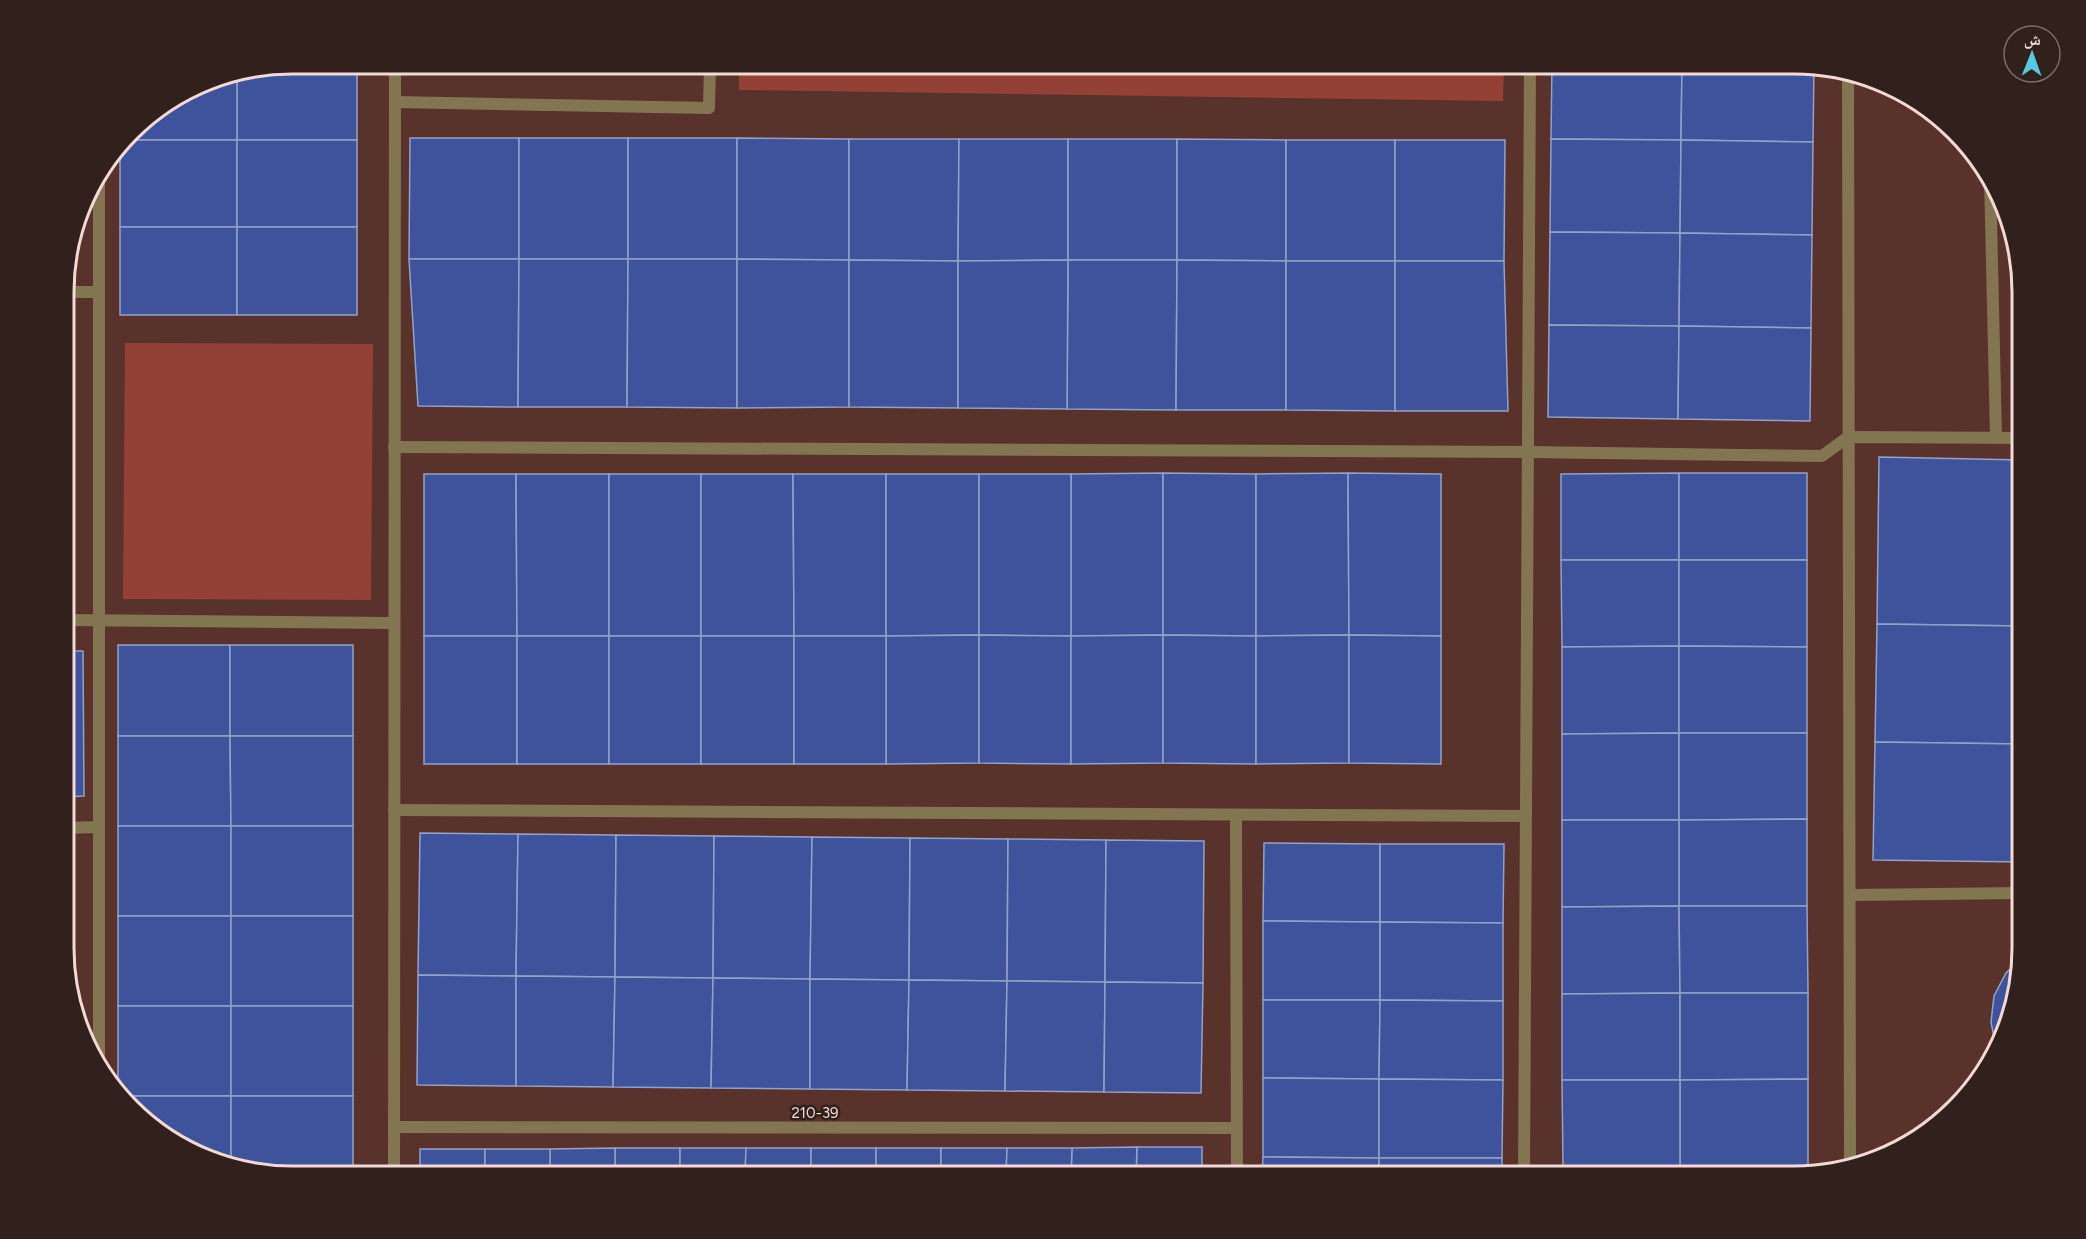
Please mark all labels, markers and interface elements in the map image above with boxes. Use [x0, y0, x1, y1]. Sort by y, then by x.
north arrow [2002, 24, 2062, 84]
text: ش [2024, 30, 2041, 49]
street label: 210-39 [791, 1104, 839, 1122]

